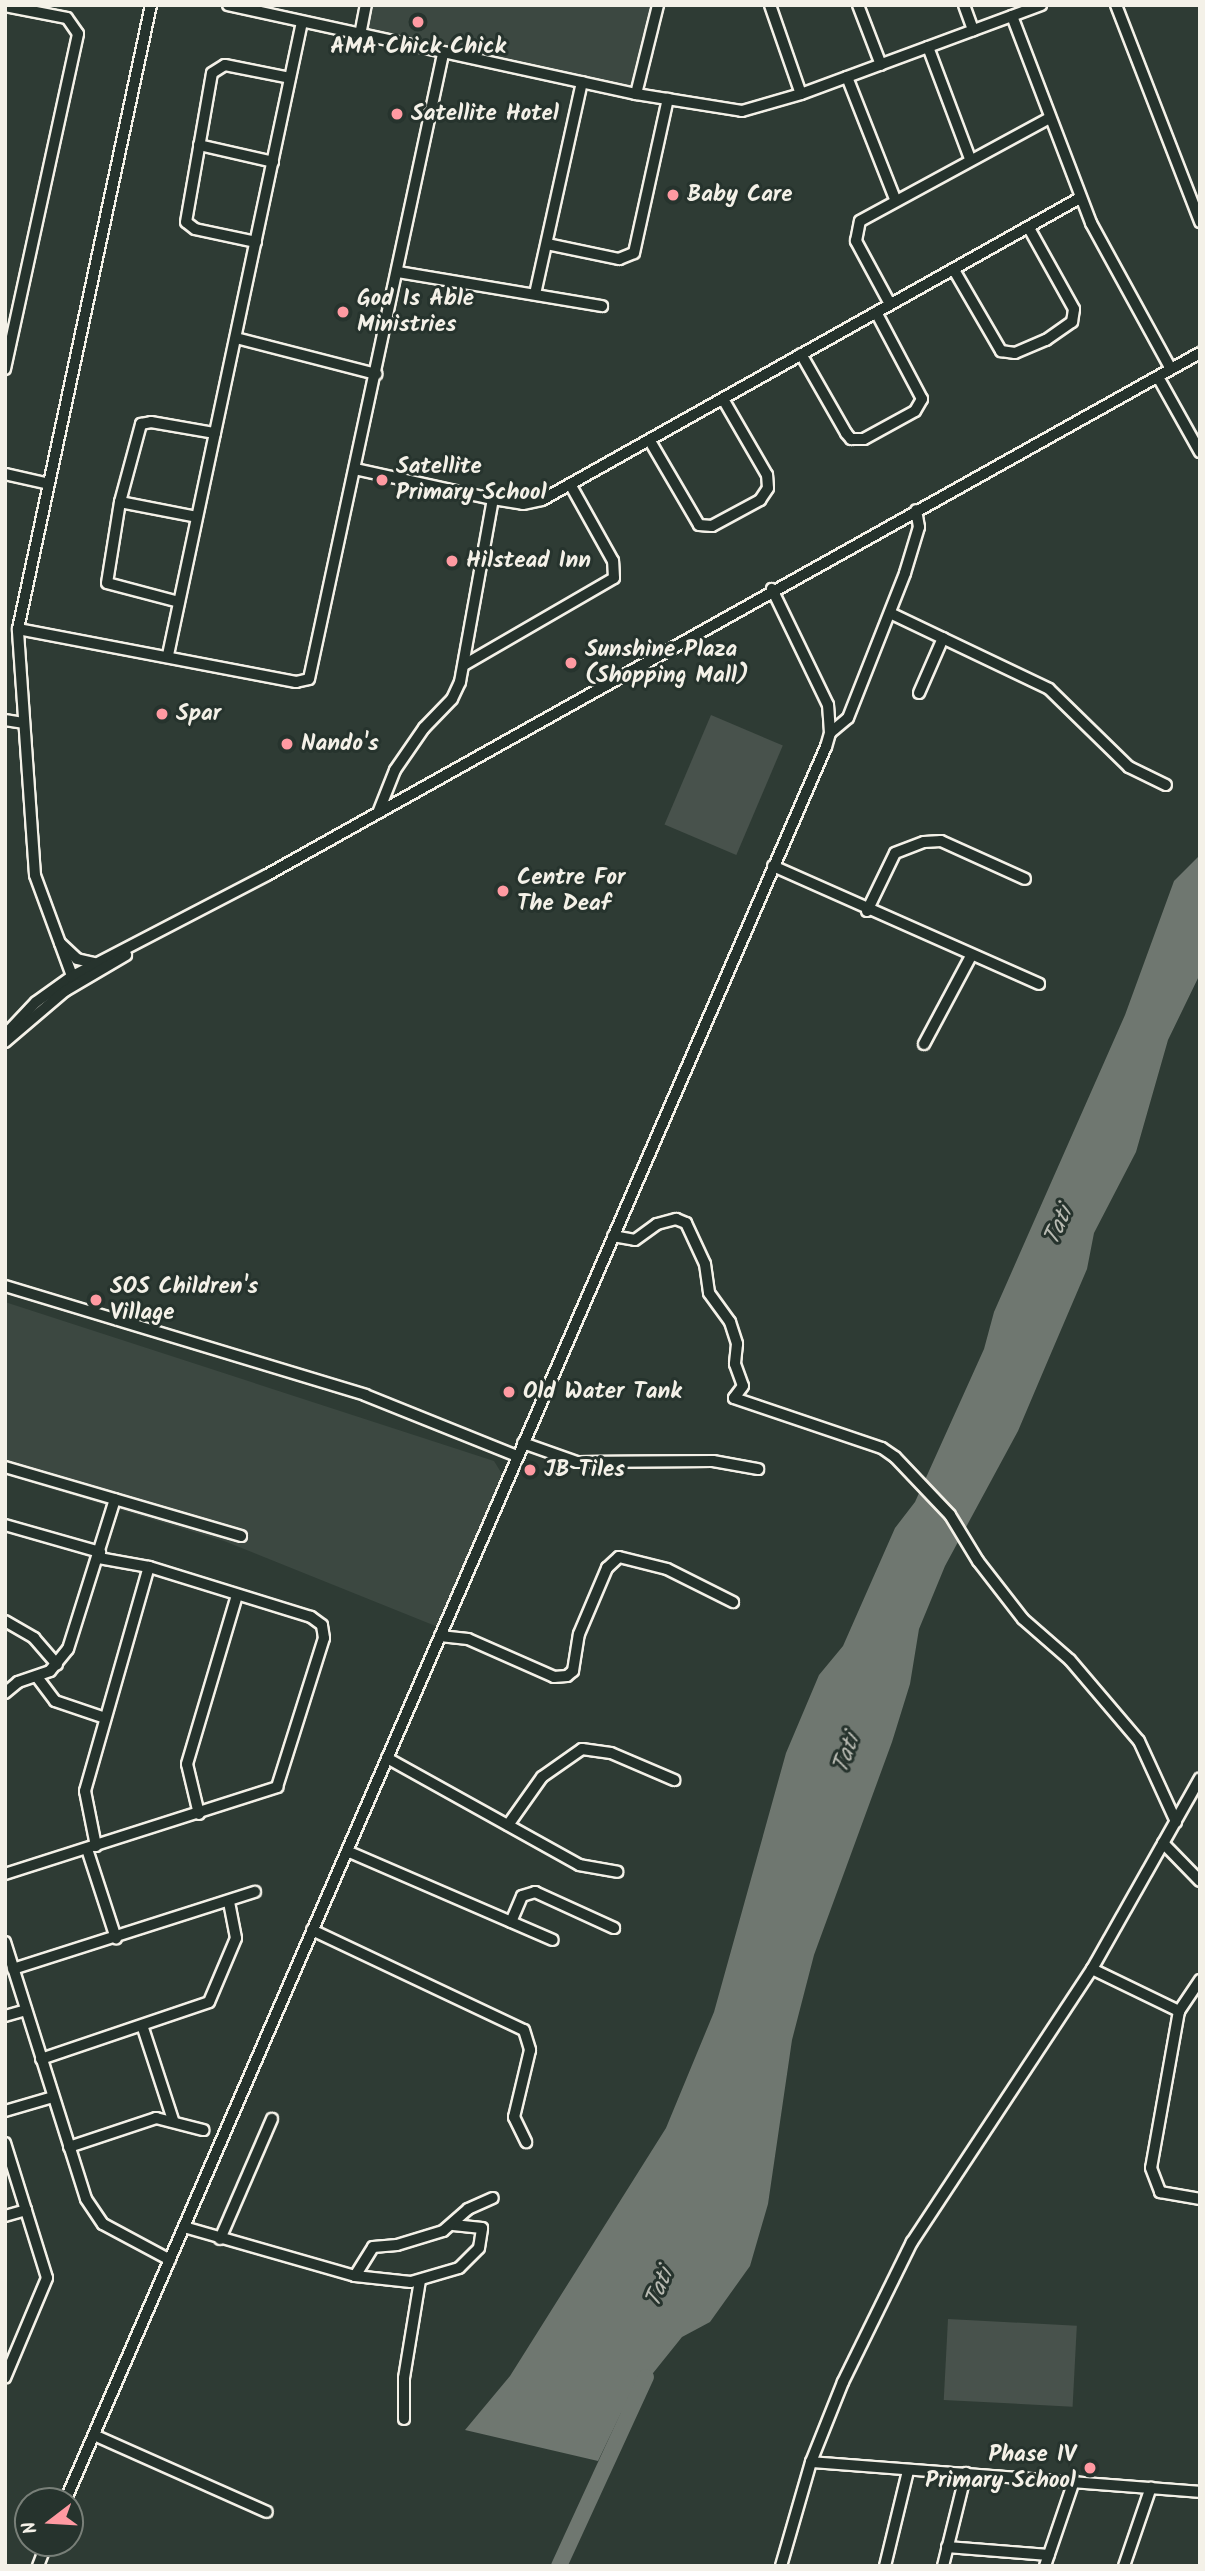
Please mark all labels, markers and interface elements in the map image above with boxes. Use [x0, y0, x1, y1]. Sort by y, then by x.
marker: AMA Chick Chick [410, 14, 426, 30]
place label: AMA Chick Chick [330, 33, 506, 61]
place label: Satellite Hotel [411, 100, 559, 128]
marker: Satellite Hotel [389, 106, 405, 122]
place label: Baby Care [687, 181, 792, 209]
marker: Baby Care [665, 187, 681, 203]
place label: God Is Able Ministries [357, 285, 474, 339]
marker: God Is Able Ministries [335, 304, 351, 320]
place label: Satellite Primary School [396, 453, 547, 507]
marker: Satellite Primary School [374, 472, 390, 488]
place label: Hilstead Inn [466, 547, 591, 575]
marker: Hilstead Inn [444, 553, 460, 569]
place label: Sunshine Plaza (Shopping Mall) [585, 636, 749, 690]
marker: Sunshine Plaza (Shopping Mall) [563, 655, 579, 671]
place label: Spar [176, 700, 221, 728]
marker: Spar [154, 706, 170, 722]
place label: Nando's [301, 730, 379, 758]
marker: Nando's [279, 736, 295, 752]
place label: Centre For The Deaf [517, 864, 625, 918]
marker: Centre For The Deaf [495, 883, 511, 899]
water label: Tati [1038, 1202, 1080, 1250]
place label: SOS Children's Village [110, 1273, 258, 1327]
marker: SOS Children's Village [88, 1292, 104, 1308]
place label: Old Water Tank [523, 1378, 681, 1406]
marker: Old Water Tank [501, 1384, 517, 1400]
place label: JB Tiles [544, 1456, 625, 1484]
marker: JB Tiles [522, 1462, 538, 1478]
water label: Tati [827, 1731, 867, 1777]
water label: Tati [639, 2264, 681, 2312]
place label: Phase IV Primary School [925, 2441, 1076, 2495]
marker: Phase IV Primary School [1082, 2460, 1098, 2476]
north arrow [14, 2487, 84, 2557]
text: N [15, 2517, 47, 2538]

